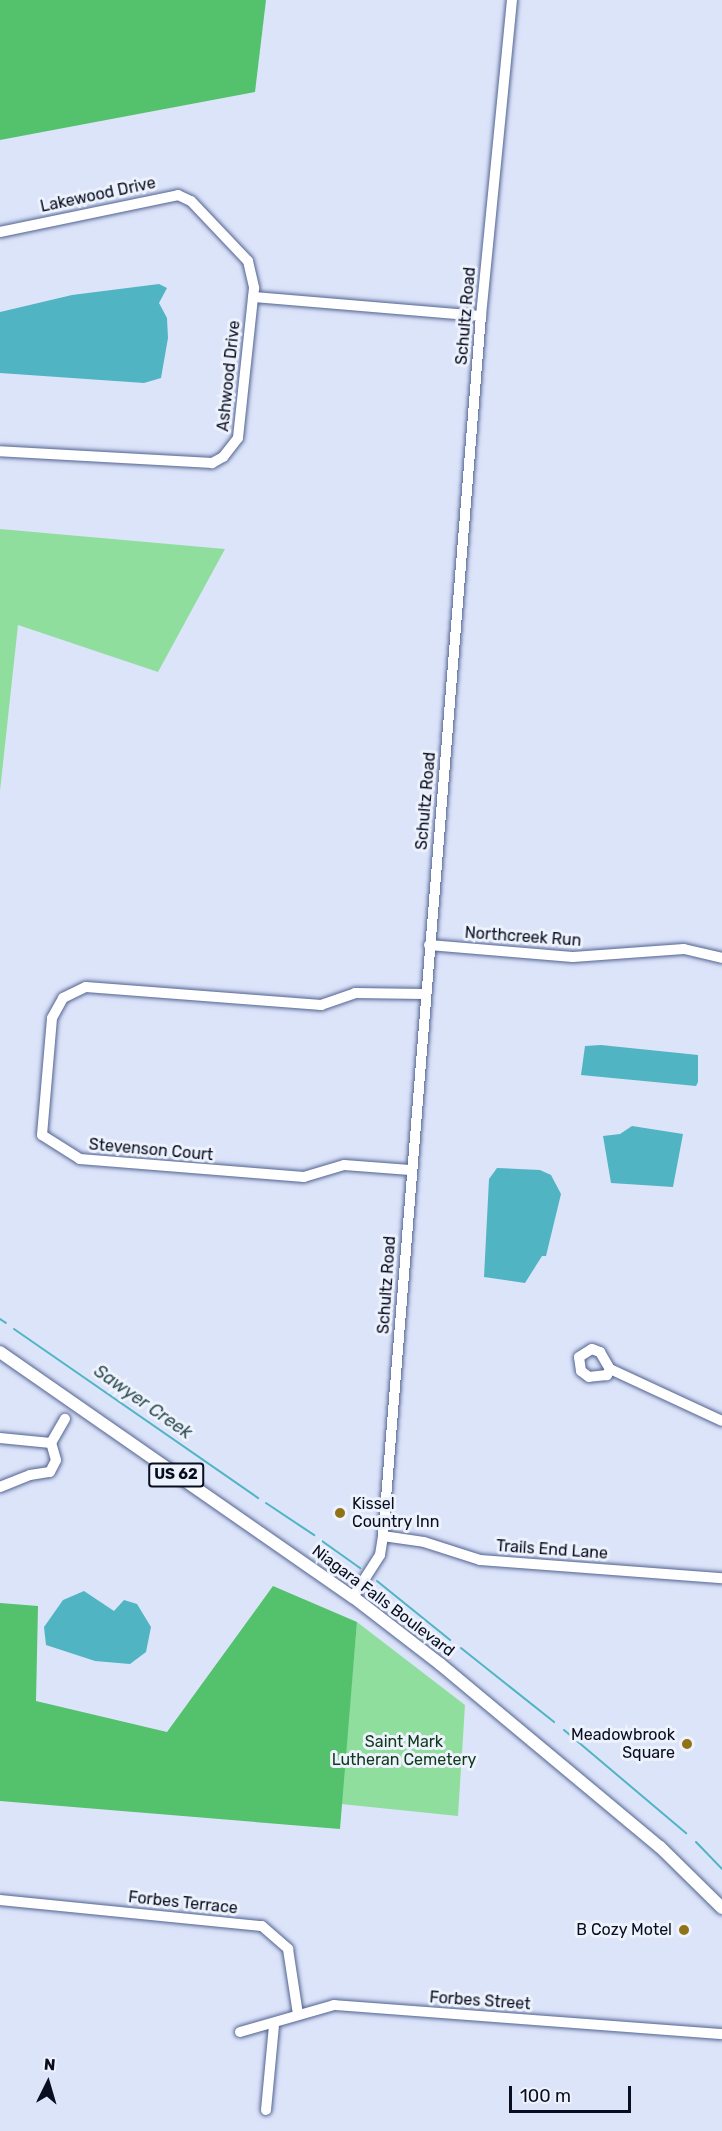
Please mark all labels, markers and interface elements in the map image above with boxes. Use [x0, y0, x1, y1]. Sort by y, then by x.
street label: Lakewood Drive [39, 173, 157, 217]
street label: Schultz Road [452, 266, 480, 366]
street label: Ashwood Drive [214, 320, 244, 432]
street label: Schultz Road [412, 751, 440, 851]
street label: Northcreek Run [464, 923, 582, 951]
street label: Stevenson Court [88, 1135, 214, 1165]
street label: Schultz Road [374, 1235, 400, 1335]
water label: Sawyer Creek [90, 1360, 196, 1444]
road number: US 62 [148, 1463, 204, 1487]
place label: Kissel Country Inn [352, 1494, 440, 1532]
marker: Kissel Country Inn [333, 1506, 347, 1520]
street label: Trails End Lane [496, 1537, 608, 1563]
street label: Niagara Falls Boulevard [308, 1541, 458, 1661]
place label: Meadowbrook Square [571, 1725, 675, 1763]
park label: Saint Mark Lutheran Cemetery [332, 1732, 476, 1770]
marker: Meadowbrook Square [680, 1737, 694, 1751]
street label: Forbes Terrace [127, 1888, 239, 1918]
place label: B Cozy Motel [576, 1920, 672, 1940]
marker: B Cozy Motel [677, 1923, 691, 1937]
street label: Forbes Street [429, 1988, 531, 2014]
north arrow [18, 2053, 78, 2113]
text: N [43, 2055, 56, 2075]
scale bar [512, 2074, 634, 2112]
text: 100 m [520, 2085, 571, 2107]

